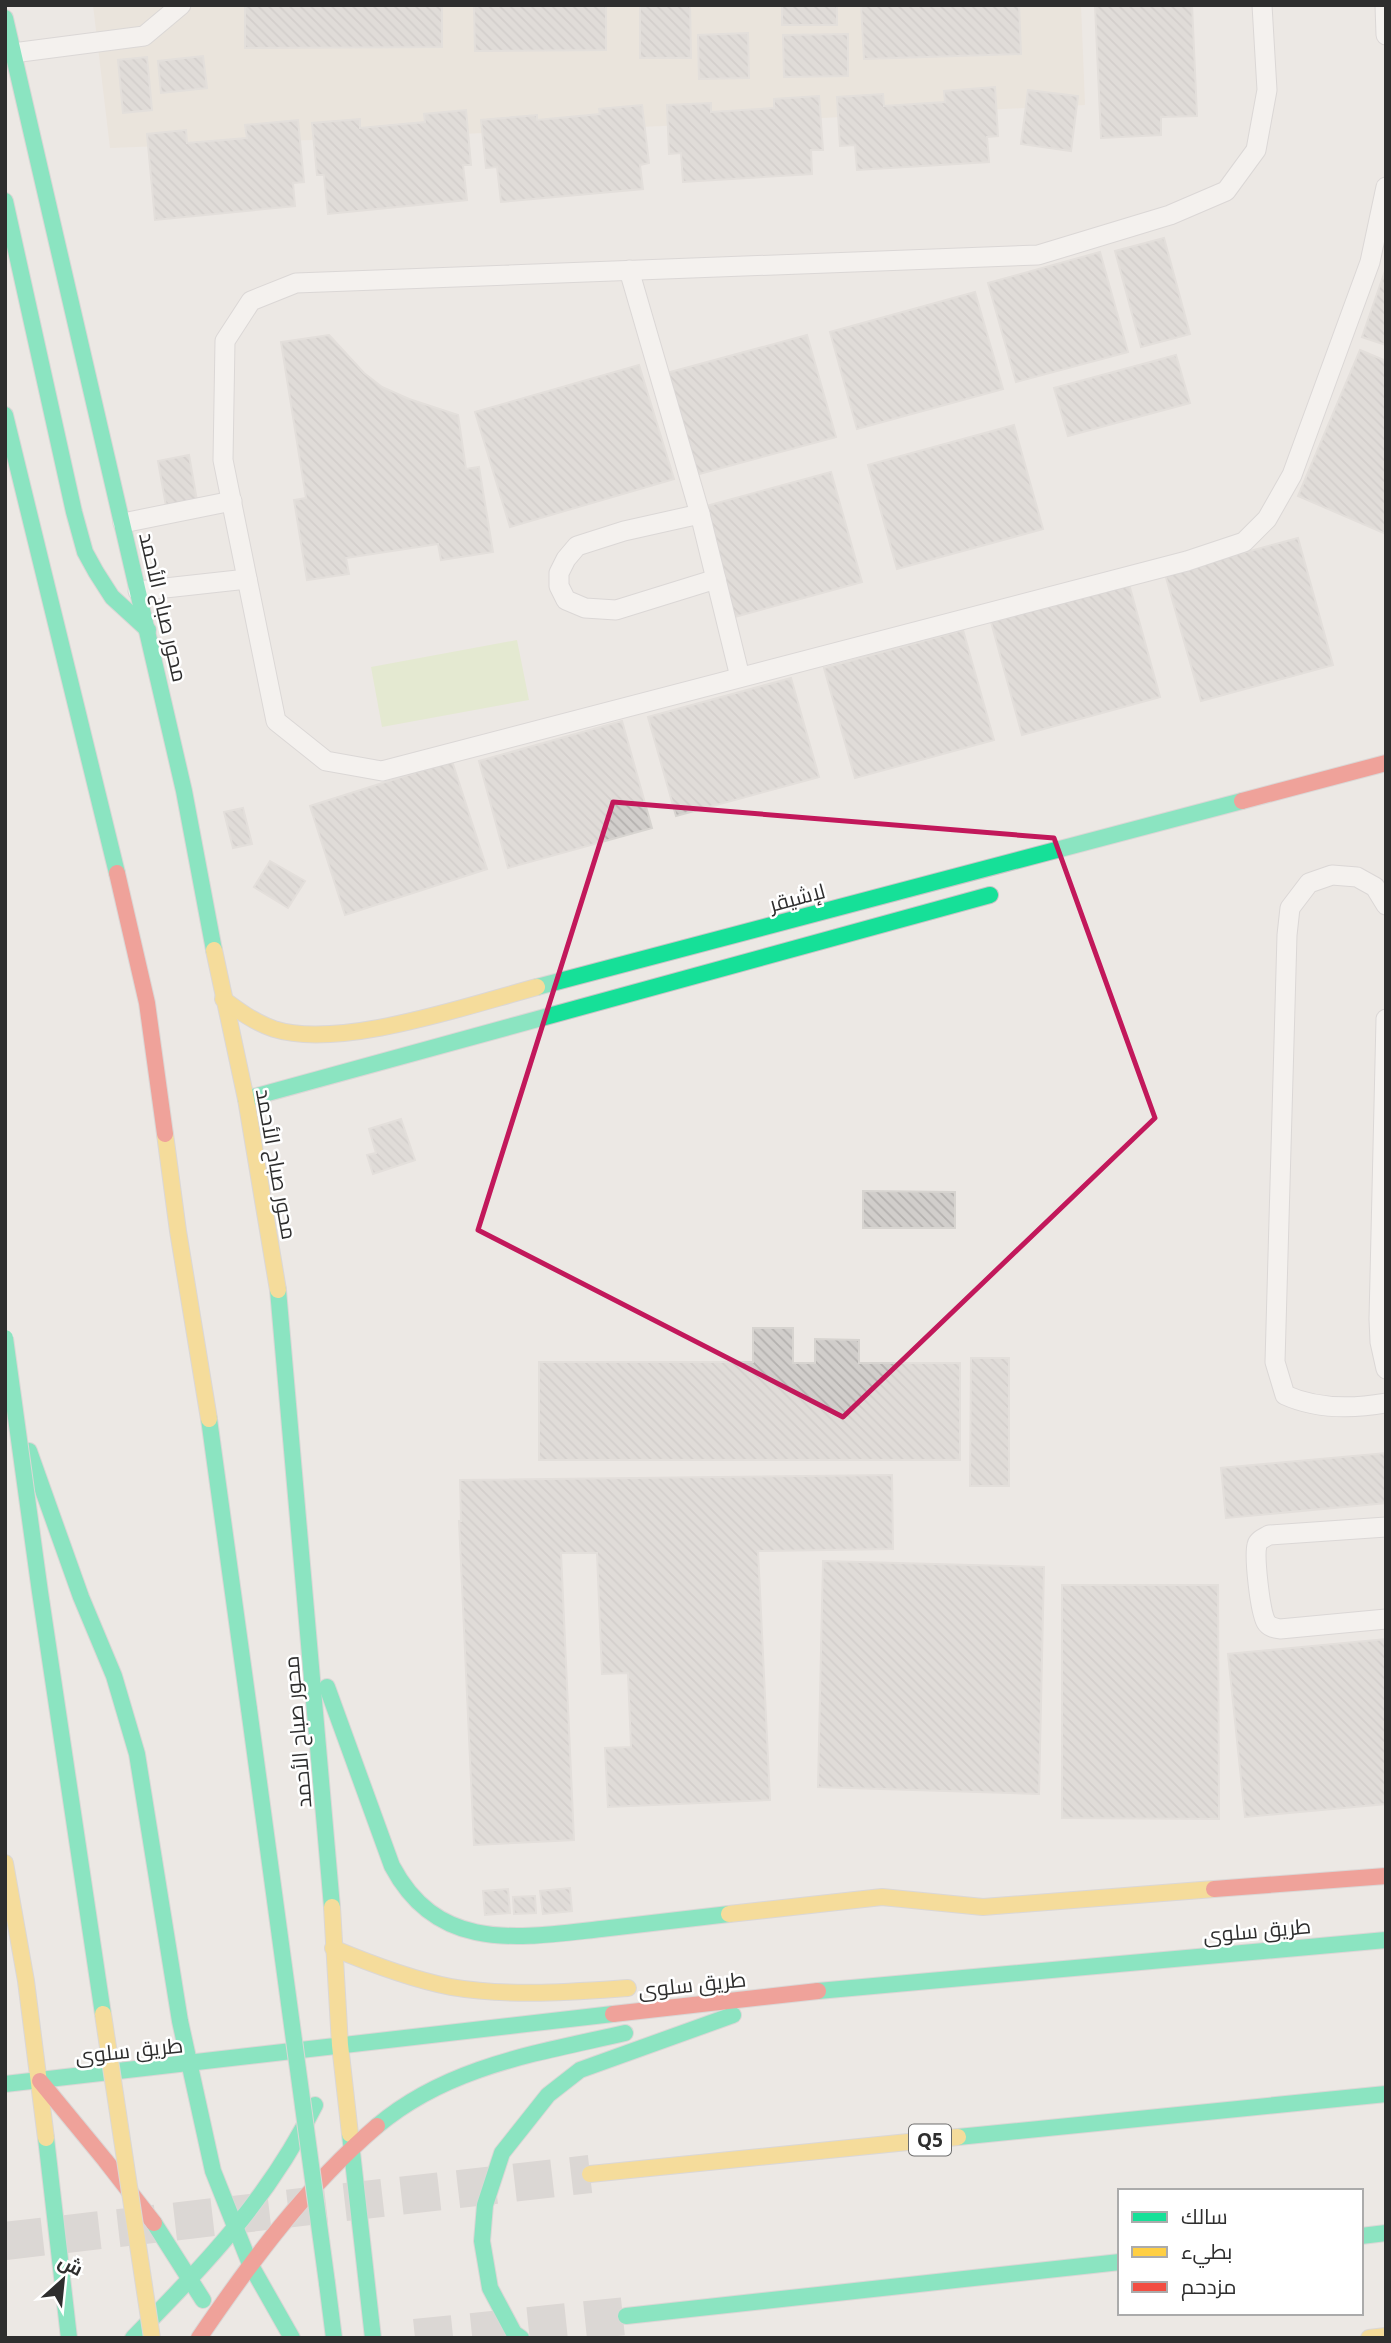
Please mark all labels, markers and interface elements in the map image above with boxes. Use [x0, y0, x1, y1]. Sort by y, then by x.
street label: محور صباح الأحمد [132, 529, 195, 685]
street label: لإشيقر [765, 876, 828, 918]
street label: محور صباح الأحمد [249, 1086, 304, 1242]
street label: محور صباح الأحمد [276, 1655, 319, 1809]
street label: طريق سلوى [1202, 1911, 1312, 1949]
street label: طريق سلوى [637, 1964, 747, 2004]
street label: طريق سلوى [74, 2030, 184, 2070]
road number: Q5 [909, 2124, 951, 2156]
legend [1118, 2189, 1363, 2315]
text: سالك [1181, 2202, 1228, 2230]
text: بطيء [1181, 2237, 1232, 2268]
north arrow [28, 2245, 98, 2315]
text: ش [54, 2248, 87, 2282]
text: مزدحم [1181, 2272, 1236, 2301]

